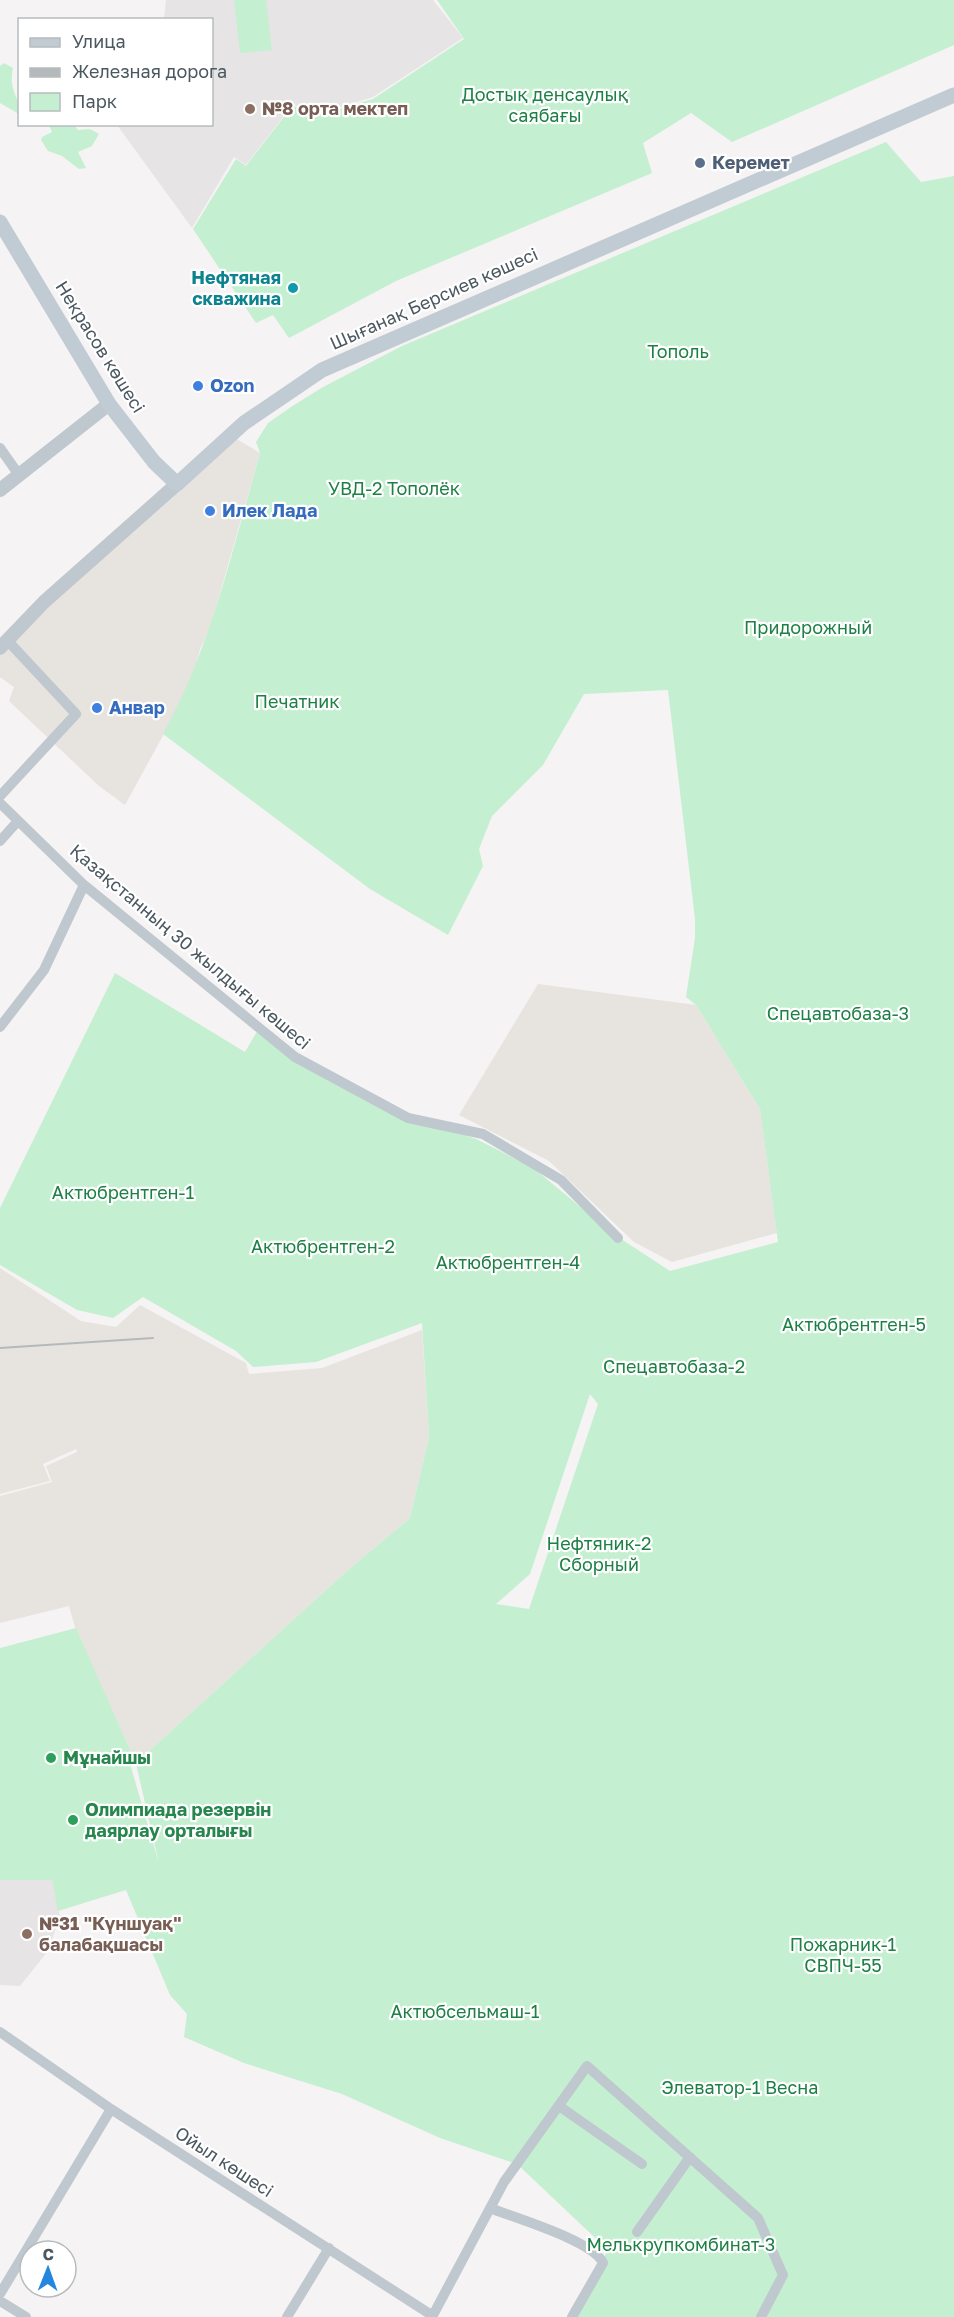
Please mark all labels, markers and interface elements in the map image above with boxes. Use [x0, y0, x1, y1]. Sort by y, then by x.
legend [18, 18, 213, 126]
text: Улица [72, 30, 126, 52]
text: Железная дорога [72, 60, 227, 82]
park label: Достық денсаулық саябағы [462, 83, 629, 126]
text: Парк [72, 90, 117, 112]
place label: №8 орта мектеп [262, 97, 408, 119]
marker: №8 орта мектеп [243, 102, 257, 116]
place label: Керемет [712, 151, 790, 173]
marker: Керемет [693, 156, 707, 170]
street label: Шығанақ Берсиев көшесі [326, 242, 541, 354]
place label: Нефтяная скважина [191, 266, 281, 309]
street label: Некрасов көшесі [51, 276, 150, 417]
marker: Нефтяная скважина [286, 281, 300, 295]
park label: Тополь [647, 340, 709, 362]
place label: Ozon [210, 374, 255, 396]
marker: Ozon [191, 379, 205, 393]
park label: УВД-2 Тополёк [328, 477, 460, 499]
place label: Илек Лада [222, 499, 317, 521]
marker: Илек Лада [203, 504, 217, 518]
park label: Придорожный [744, 616, 872, 638]
park label: Печатник [254, 690, 340, 712]
place label: Анвар [109, 696, 165, 718]
marker: Анвар [90, 701, 104, 715]
street label: Қазақстанның 30 жылдығы көшесі [66, 839, 315, 1053]
park label: Спецавтобаза-3 [767, 1002, 909, 1024]
park label: Актюбрентген-1 [52, 1181, 194, 1203]
park label: Актюбрентген-2 [251, 1235, 395, 1257]
park label: Актюбрентген-4 [436, 1251, 580, 1273]
park label: Актюбрентген-5 [782, 1313, 926, 1335]
park label: Спецавтобаза-2 [603, 1355, 745, 1377]
park label: Нефтяник-2 Сборный [546, 1532, 652, 1575]
place label: Мұнайшы [63, 1746, 151, 1768]
marker: Мұнайшы [44, 1751, 58, 1765]
place label: Олимпиада резервін даярлау орталығы [85, 1798, 271, 1841]
marker: Олимпиада резервін даярлау орталығы [66, 1813, 80, 1827]
place label: №31 "Күншуақ" балабақшасы [39, 1912, 181, 1955]
marker: №31 "Күншуақ" балабақшасы [20, 1927, 34, 1941]
park label: Пожарник-1 СВПЧ-55 [790, 1933, 897, 1976]
park label: Актюбсельмаш-1 [390, 2000, 540, 2022]
park label: Элеватор-1 Весна [662, 2076, 818, 2098]
street label: Ойыл көшесі [171, 2121, 278, 2201]
park label: Мелькрупкомбинат-3 [587, 2233, 775, 2255]
north arrow [18, 2239, 78, 2299]
text: С [42, 2244, 54, 2264]

